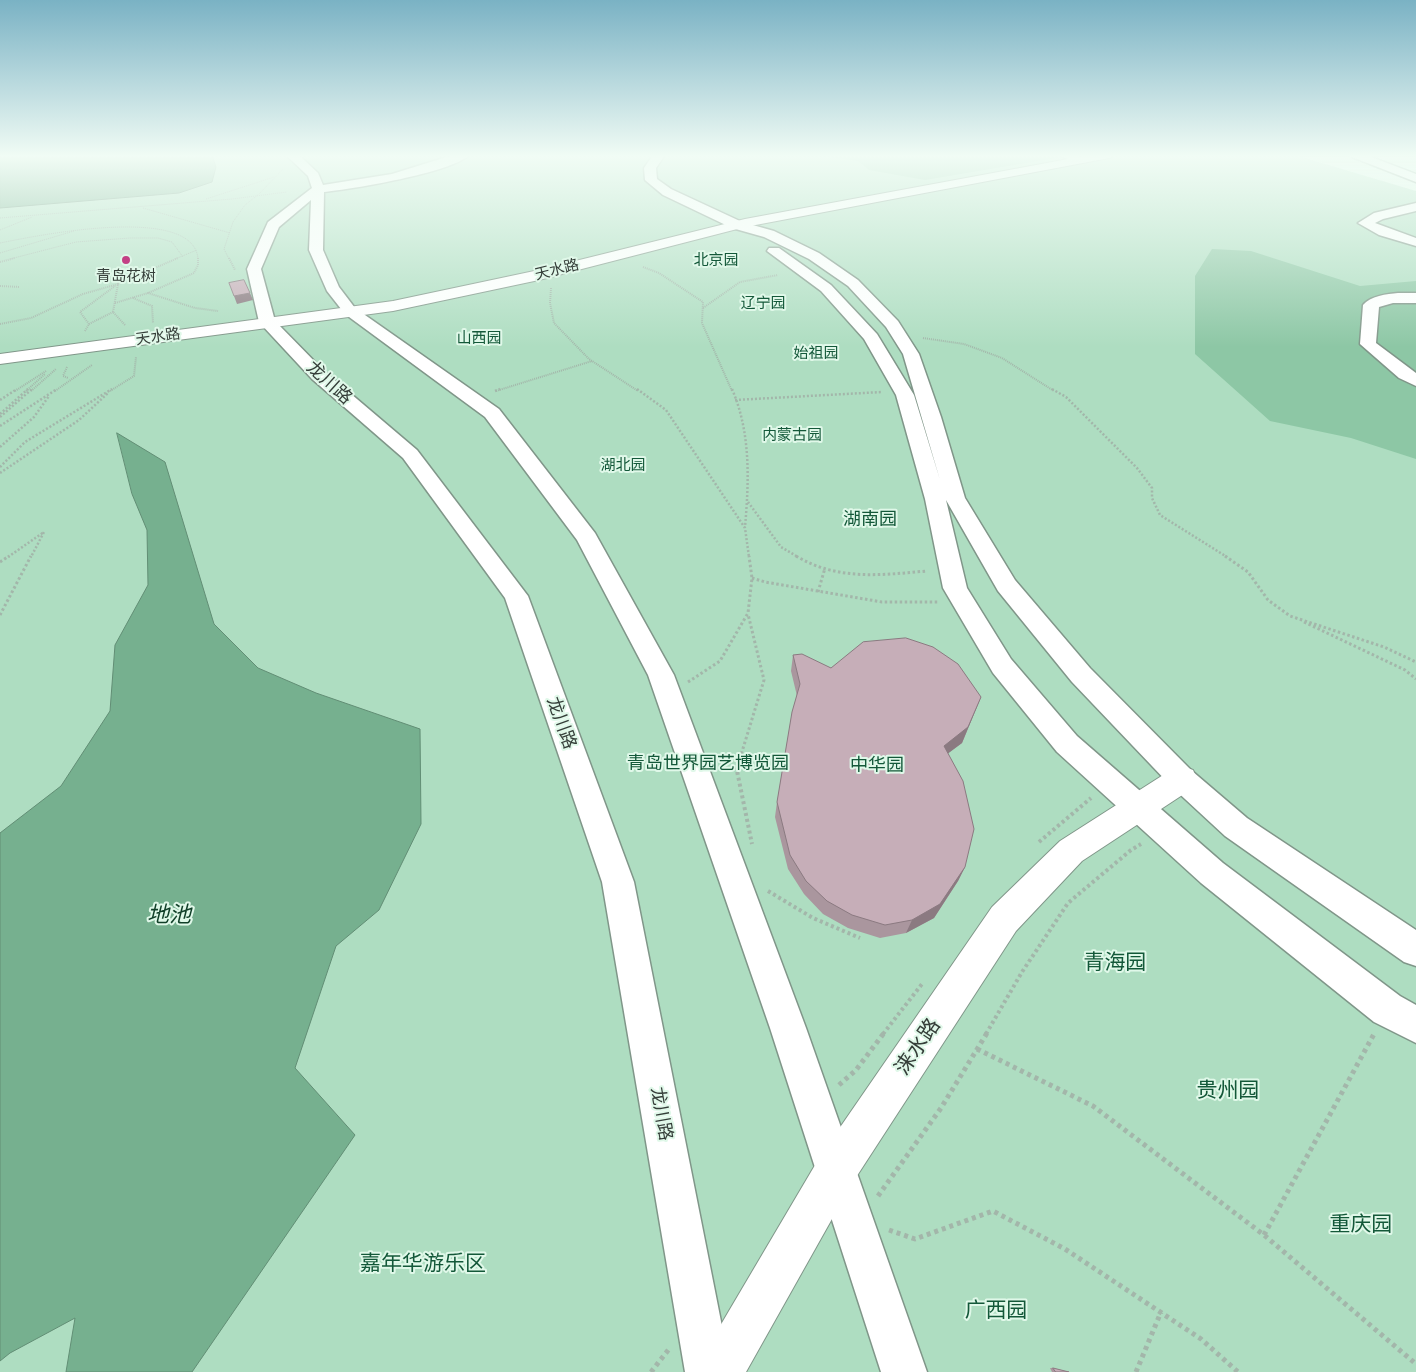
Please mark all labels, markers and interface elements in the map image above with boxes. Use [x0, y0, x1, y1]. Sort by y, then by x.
park label: 北京园 [694, 252, 738, 270]
marker: 青岛花树 [120, 254, 132, 266]
street label: 天水路 [533, 256, 581, 284]
place label: 青岛花树 [96, 268, 156, 286]
park label: 辽宁园 [741, 295, 785, 313]
street label: 天水路 [134, 325, 182, 349]
park label: 山西园 [457, 330, 501, 348]
park label: 始祖园 [794, 345, 838, 363]
street label: 龙川路 [302, 357, 356, 409]
park label: 内蒙古园 [762, 427, 822, 445]
park label: 湖北园 [601, 457, 645, 475]
park label: 湖南园 [843, 509, 897, 531]
street label: 龙川路 [542, 694, 580, 752]
park label: 青岛世界园艺博览园 [627, 753, 789, 775]
park label: 中华园 [850, 755, 904, 777]
water label: 地池 [147, 903, 191, 929]
park label: 青海园 [1084, 950, 1146, 976]
street label: 涞水路 [890, 1014, 946, 1080]
park label: 贵州园 [1197, 1078, 1259, 1104]
street label: 龙川路 [646, 1086, 676, 1142]
park label: 重庆园 [1330, 1212, 1392, 1238]
park label: 嘉年华游乐区 [360, 1251, 486, 1277]
park label: 广西园 [965, 1298, 1027, 1324]

